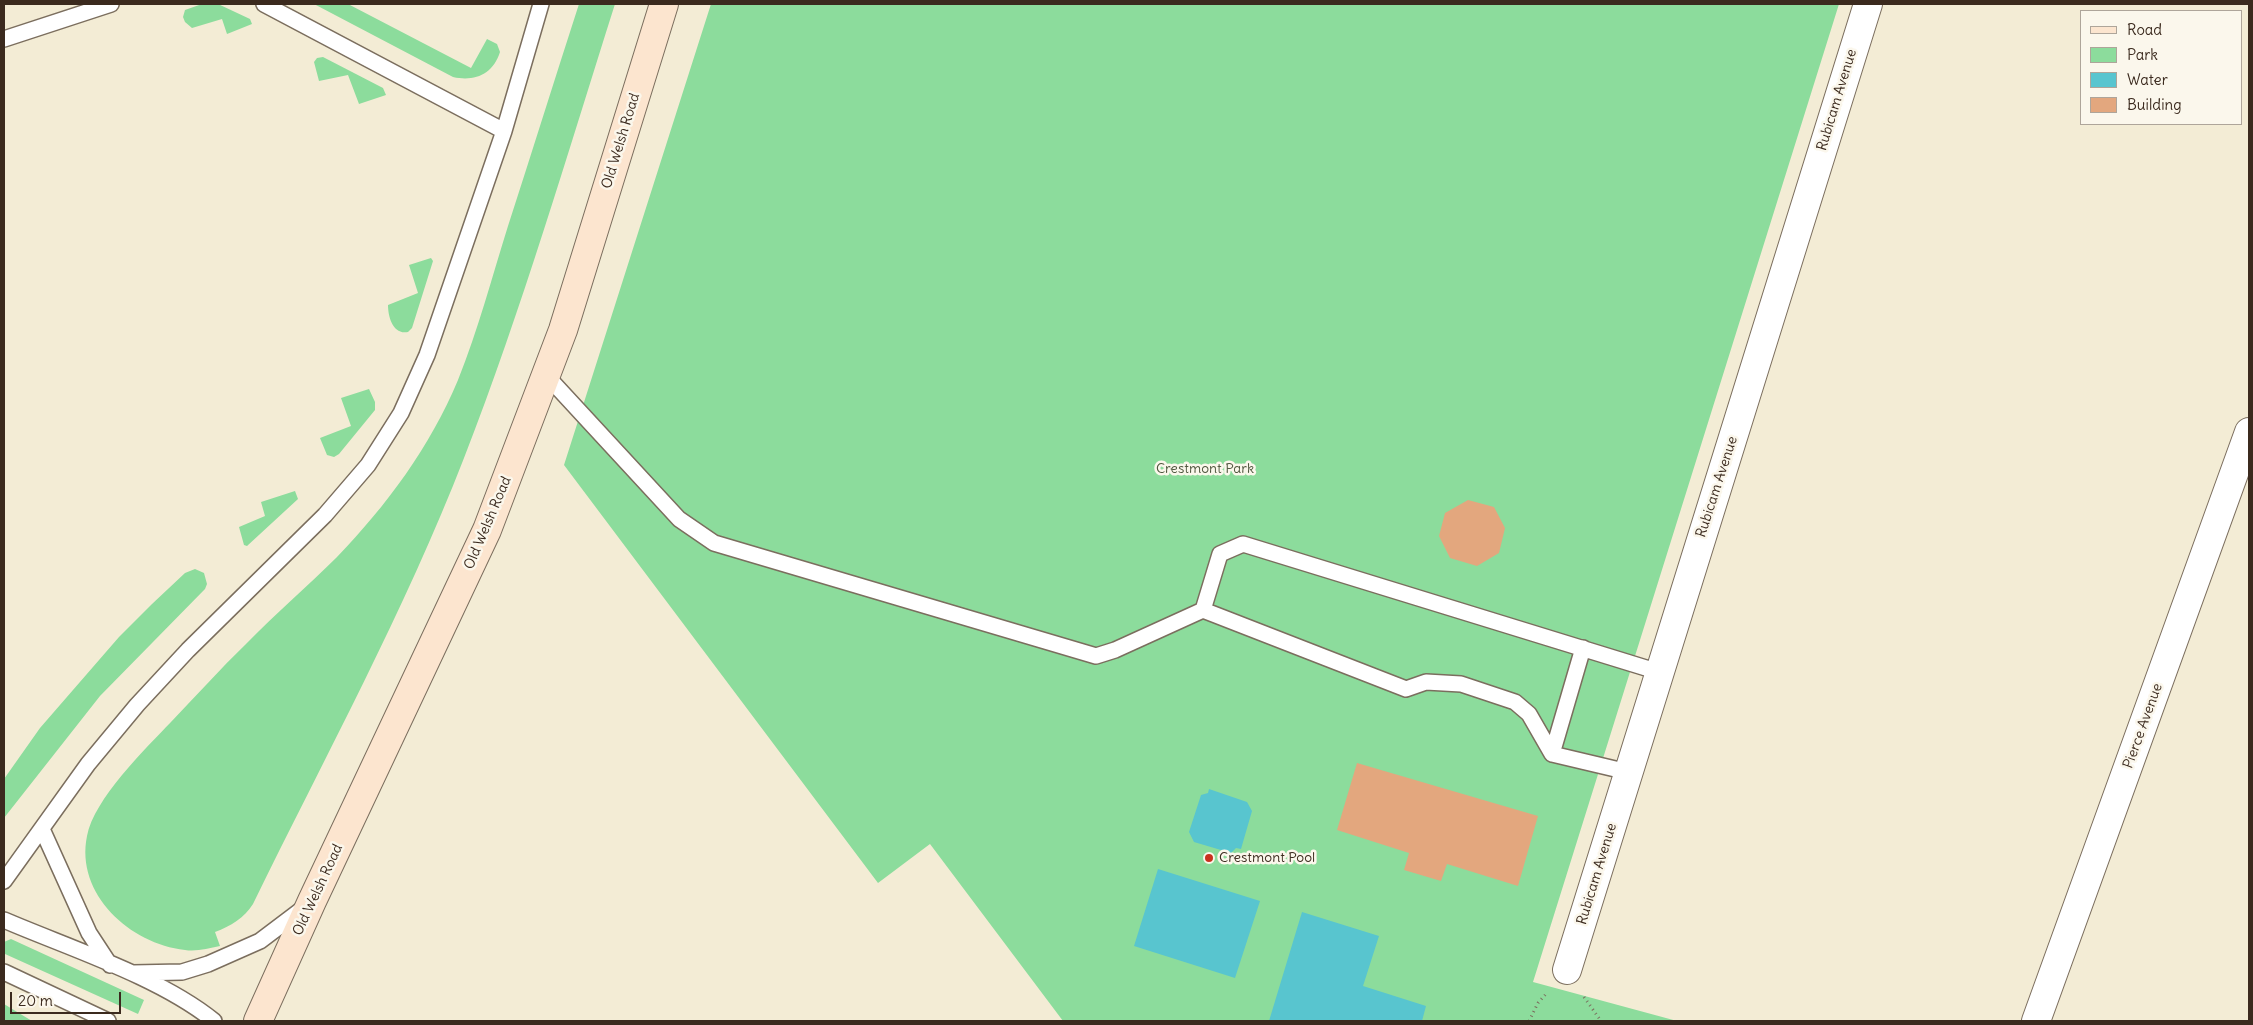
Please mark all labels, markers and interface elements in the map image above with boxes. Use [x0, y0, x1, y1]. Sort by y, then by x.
legend [2080, 10, 2243, 125]
text: Road [2127, 20, 2162, 39]
text: Park [2127, 45, 2158, 64]
street label: Rubicam Avenue [1814, 47, 1860, 153]
text: Water [2127, 70, 2168, 89]
street label: Old Welsh Road [598, 91, 644, 191]
text: Building [2127, 95, 2182, 114]
street label: Rubicam Avenue [1693, 434, 1741, 540]
park label: Crestmont Park [1156, 461, 1254, 477]
street label: Old Welsh Road [461, 474, 515, 572]
street label: Pierce Avenue [2120, 681, 2166, 771]
street label: Rubicam Avenue [1574, 821, 1620, 927]
street label: Old Welsh Road [289, 842, 347, 938]
place label: Crestmont Pool [1219, 850, 1315, 866]
marker: Crestmont Pool [1203, 852, 1215, 864]
scale bar [12, 982, 124, 1014]
text: 20 m [18, 991, 53, 1010]

